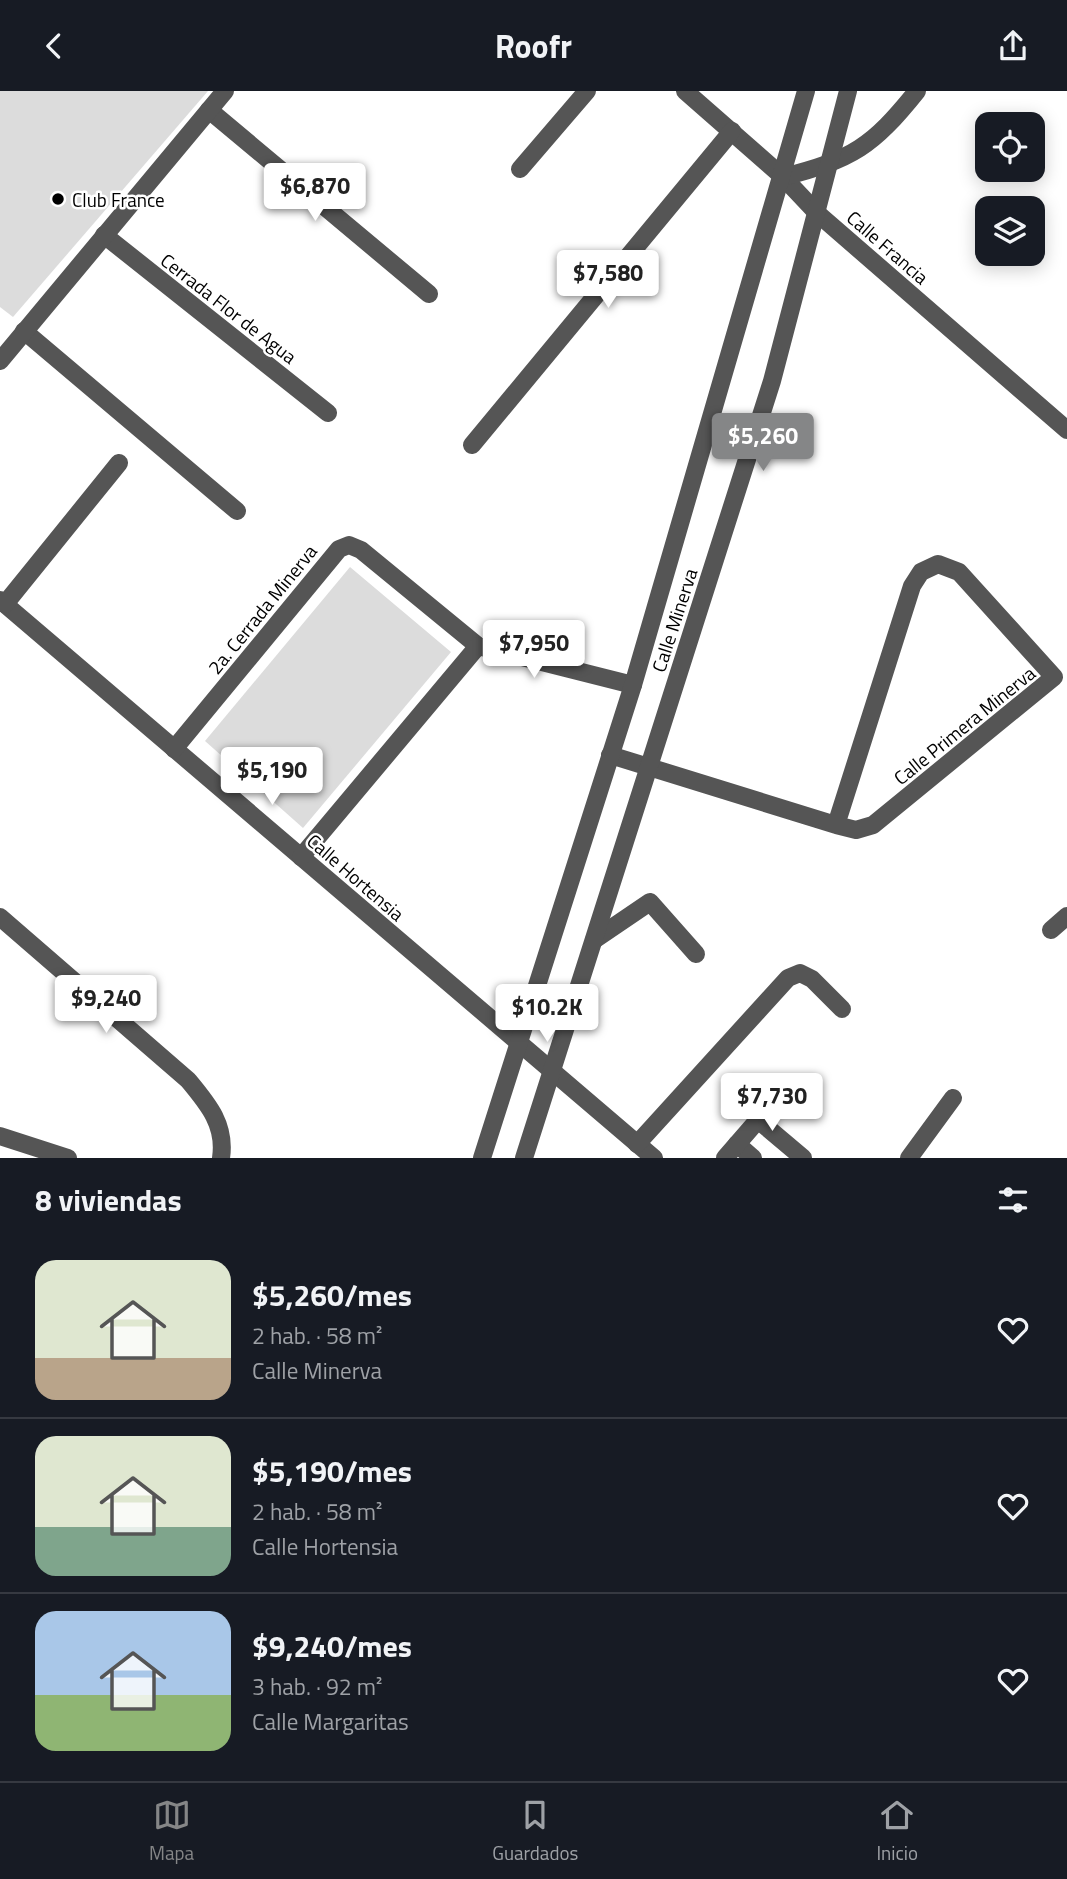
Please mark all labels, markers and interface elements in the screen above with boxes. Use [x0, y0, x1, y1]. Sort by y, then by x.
text: Roofr [495, 22, 572, 70]
icon: back [35, 27, 73, 65]
icon: share [994, 27, 1032, 65]
map controls [975, 112, 1045, 266]
button: locate [975, 112, 1045, 182]
pin: $6,870 [258, 163, 372, 223]
text: $6,870 [280, 168, 350, 203]
place label: Club France [72, 185, 165, 214]
marker: Club France [50, 191, 66, 207]
button: layers [975, 196, 1045, 266]
street label: Calle Francia [841, 203, 936, 291]
street label: Cerrada Flor de Agua [155, 246, 304, 371]
pin: $7,580 [551, 251, 665, 310]
text: $7,580 [573, 255, 643, 290]
pin: $5,260 [706, 413, 820, 473]
text: $5,260 [728, 418, 798, 453]
street label: 2a. Cerrada Minerva [201, 537, 324, 680]
street label: Calle Minerva [644, 564, 705, 676]
pin: $7,950 [477, 621, 591, 680]
text: $7,950 [499, 625, 569, 660]
street label: Calle Primera Minerva [887, 658, 1042, 791]
pin: $5,190 [215, 747, 329, 807]
text: $5,190 [237, 752, 307, 787]
street label: Calle Hortensia [301, 826, 411, 928]
pin: $9,240 [49, 975, 163, 1035]
text: $9,240 [71, 980, 141, 1015]
pin: $10.2K [490, 985, 604, 1044]
text: $10.2K [511, 989, 583, 1024]
pin: $7,730 [715, 1073, 829, 1133]
text: $7,730 [737, 1078, 807, 1113]
text: 8 viviendas [35, 1177, 182, 1223]
icon: filters [994, 1181, 1032, 1219]
text: $5,260/mes [252, 1272, 412, 1318]
icon: home [91, 1288, 175, 1372]
icon: heart [994, 1311, 1032, 1349]
text: 2 hab. · 58 m² [252, 1318, 382, 1353]
text: Calle Minerva [252, 1353, 382, 1388]
text: $5,190/mes [252, 1448, 412, 1494]
icon: home [91, 1464, 175, 1548]
icon: heart [994, 1487, 1032, 1525]
text: 2 hab. · 58 m² [252, 1494, 382, 1529]
text: Calle Hortensia [252, 1529, 398, 1564]
text: $9,240/mes [252, 1623, 412, 1669]
icon: home [91, 1639, 175, 1723]
icon: heart [994, 1662, 1032, 1700]
text: 3 hab. · 92 m² [252, 1669, 382, 1704]
text: Calle Margaritas [252, 1704, 409, 1739]
tab: Mapa [149, 1796, 194, 1867]
tab: Guardados [492, 1796, 578, 1867]
tab: Inicio [876, 1796, 918, 1867]

